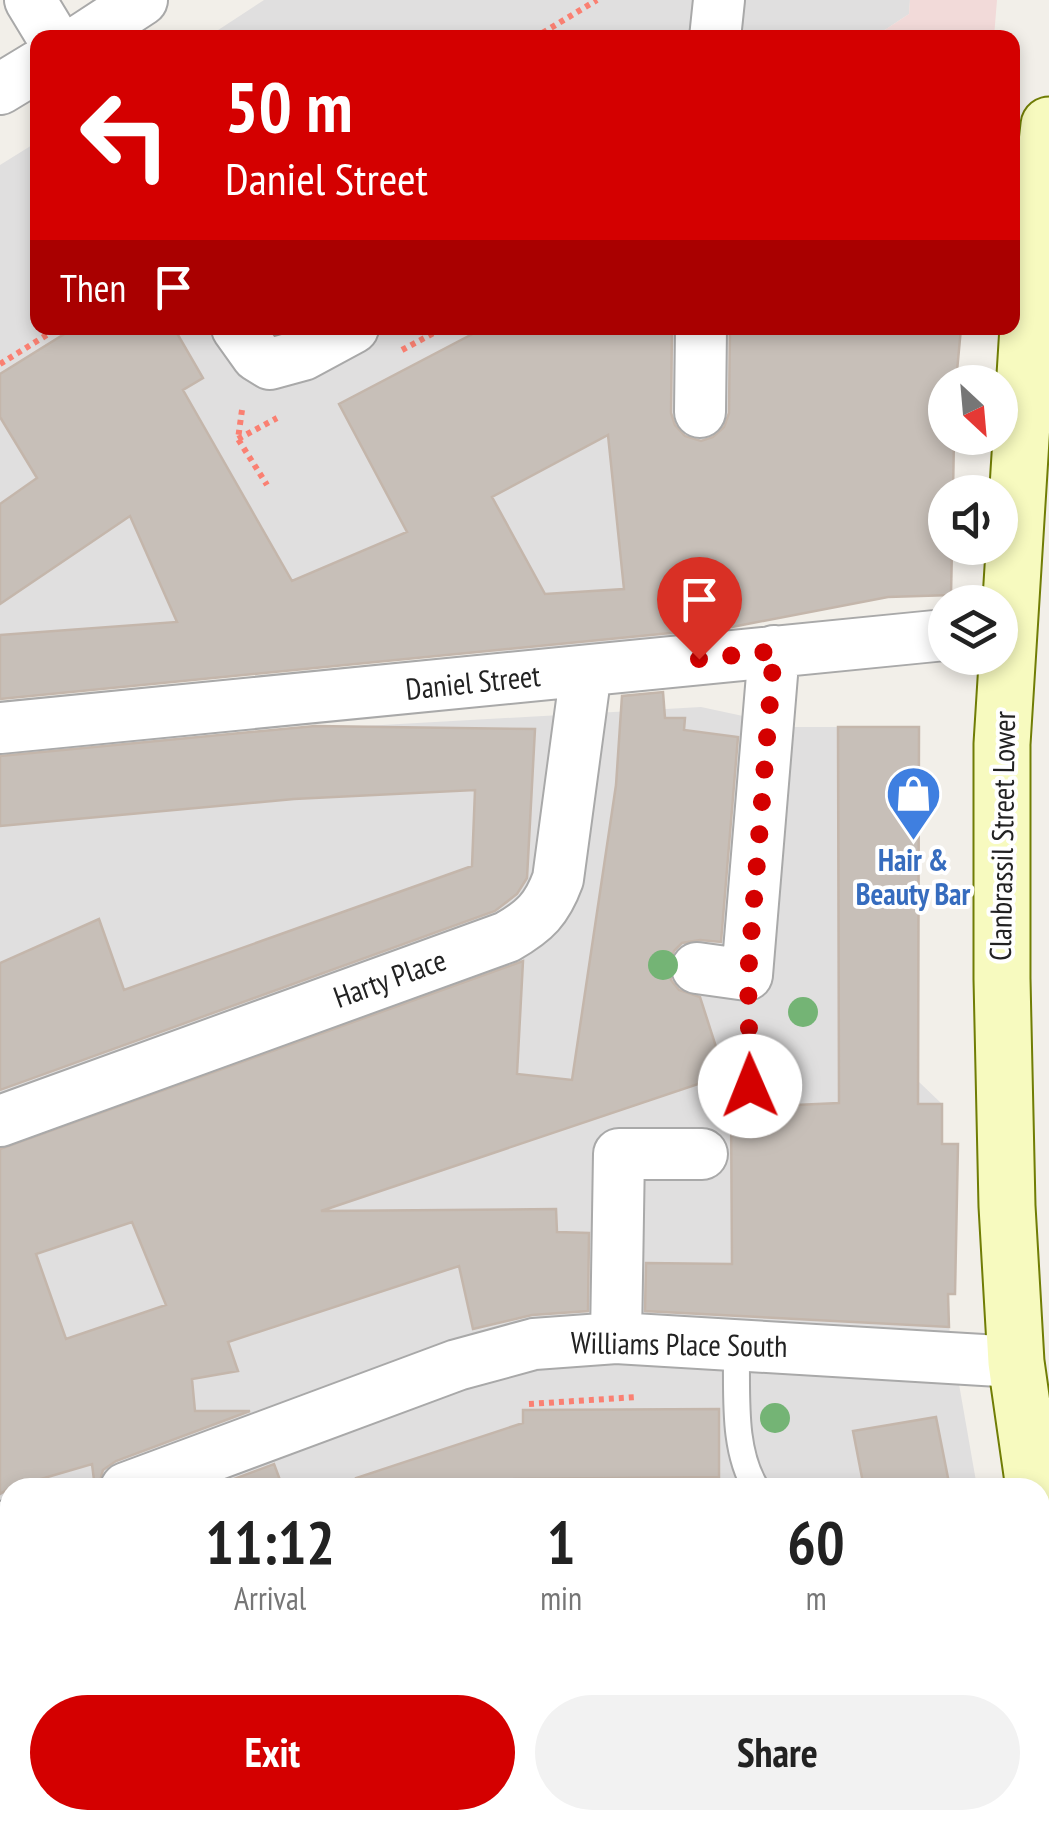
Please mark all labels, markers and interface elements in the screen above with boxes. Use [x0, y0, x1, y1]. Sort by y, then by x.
text: 50 m [225, 61, 353, 151]
icon: left [60, 70, 190, 200]
text: Daniel Street [225, 149, 428, 207]
icon: arrive [146, 260, 201, 315]
text: Then [60, 263, 126, 312]
north arrow [928, 365, 1018, 455]
map controls [928, 365, 1018, 675]
button: sound [928, 475, 1018, 565]
pin [657, 557, 742, 660]
icon: arrive [672, 572, 727, 627]
button: layers [928, 585, 1018, 675]
street label: Daniel Street [404, 655, 543, 708]
street label: Clanbrassil Street Lower [980, 710, 1023, 961]
shop icon: Hair & Beauty Bar [883, 763, 943, 842]
place label: Hair & Beauty Bar [856, 840, 970, 913]
street label: Harty Place [328, 939, 451, 1016]
position arrow [698, 1034, 802, 1138]
street label: Williams Place South [570, 1322, 788, 1365]
text: 11:12 [205, 1503, 335, 1581]
text: 1 [547, 1503, 576, 1581]
text: 60 [787, 1503, 845, 1581]
text: Arrival [234, 1577, 306, 1619]
text: min [540, 1577, 582, 1619]
text: m [806, 1577, 826, 1619]
button: Exit [30, 1695, 515, 1810]
button: Share [535, 1695, 1020, 1810]

